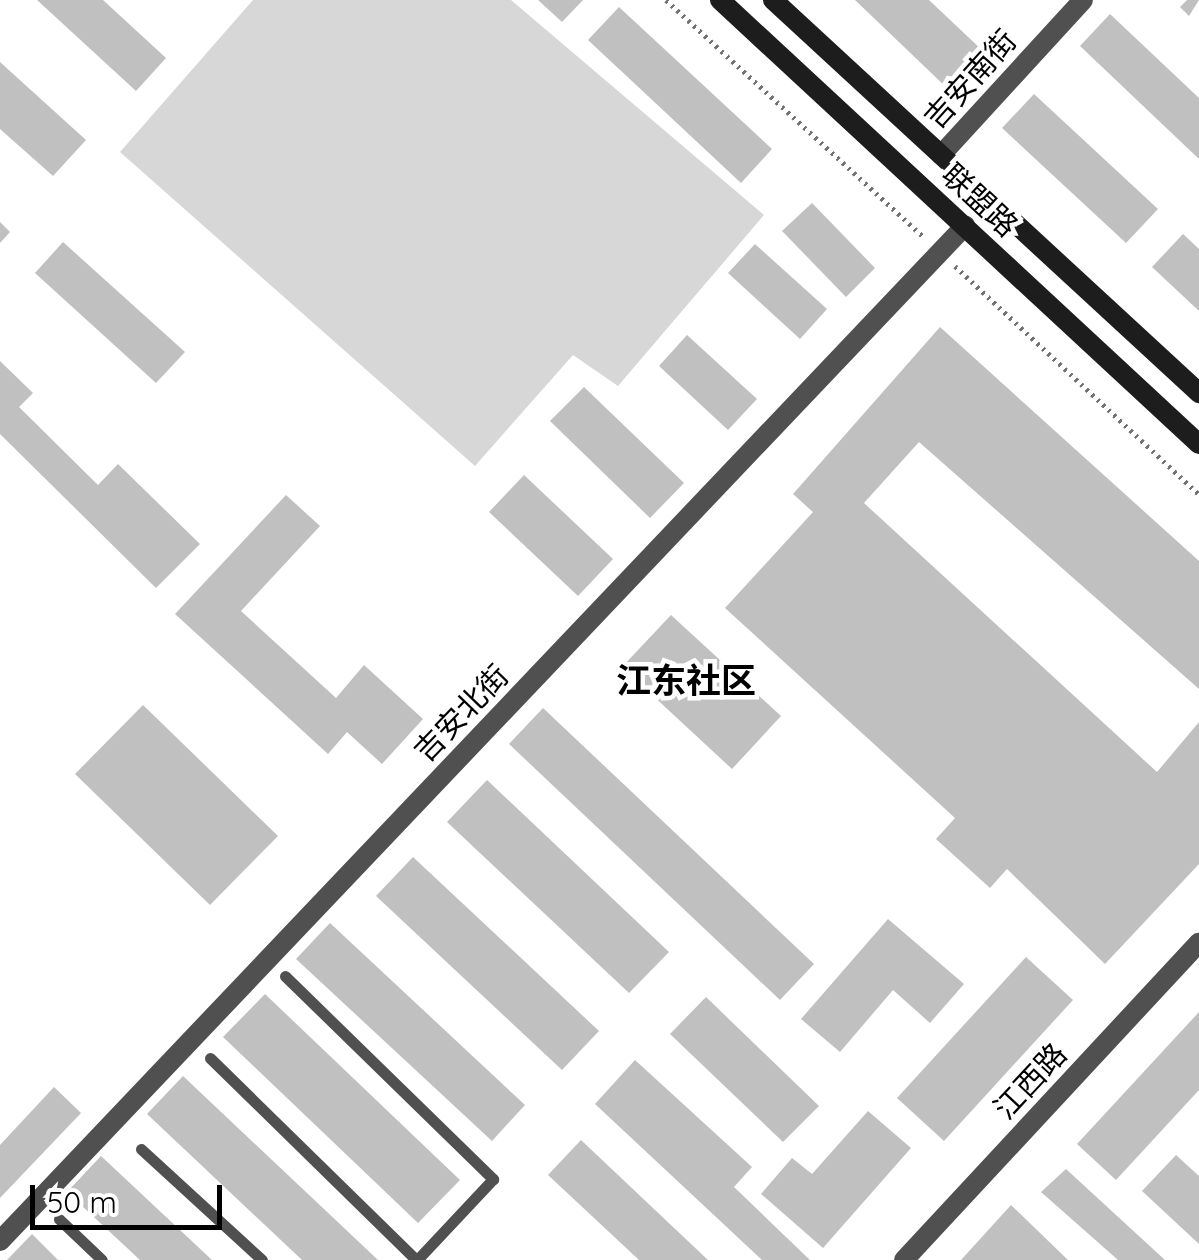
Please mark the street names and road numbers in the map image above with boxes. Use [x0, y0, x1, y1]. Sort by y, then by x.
street label: 吉安南街 [916, 22, 1024, 136]
street label: 联盟路 [935, 156, 1025, 244]
street label: 吉安北街 [406, 657, 516, 769]
street label: 江西路 [986, 1036, 1074, 1126]

